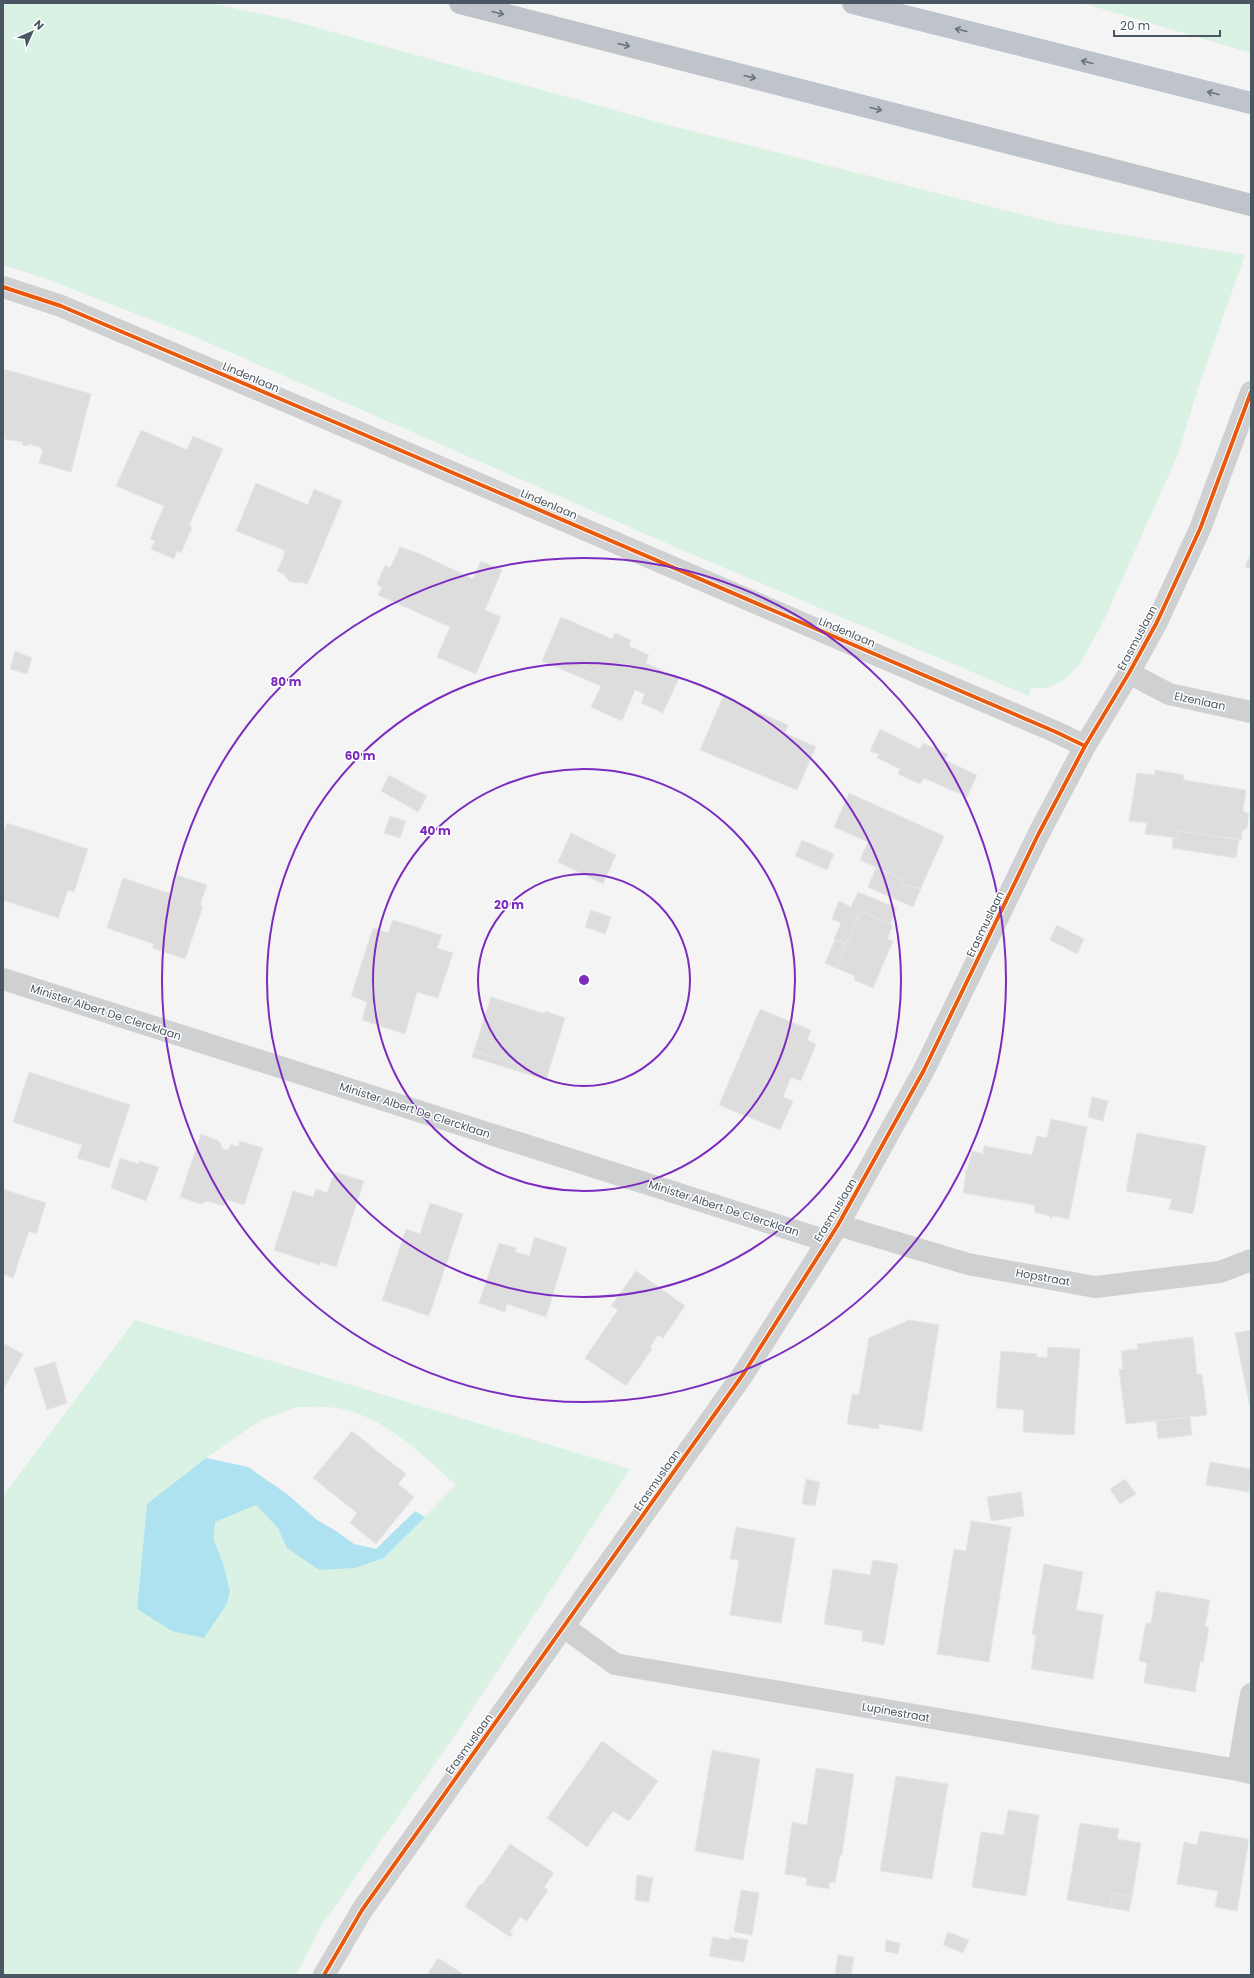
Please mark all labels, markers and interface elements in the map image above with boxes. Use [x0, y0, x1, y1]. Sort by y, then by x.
one-way arrow [491, 9, 504, 17]
north arrow [12, 12, 52, 52]
scale bar [1114, 12, 1220, 38]
text: N [30, 16, 48, 34]
text: 20 m [1120, 17, 1150, 34]
one-way arrow [955, 26, 968, 33]
one-way arrow [617, 42, 630, 49]
one-way arrow [1081, 57, 1094, 65]
one-way arrow [743, 74, 756, 81]
one-way arrow [1207, 89, 1220, 97]
one-way arrow [869, 106, 882, 114]
street label: Lindenlaan [220, 358, 282, 396]
street label: Lindenlaan [518, 485, 580, 523]
street label: Erasmuslaan [1113, 603, 1161, 673]
street label: Lindenlaan [816, 613, 878, 651]
text: 80 m [271, 673, 302, 690]
street label: Elzenlaan [1173, 688, 1227, 714]
text: 60 m [345, 747, 376, 764]
text: 40 m [419, 822, 451, 839]
street label: Erasmuslaan [962, 888, 1008, 960]
text: 20 m [494, 896, 524, 913]
centre of rings [577, 973, 591, 987]
street label: Minister Albert De Clercklaan [29, 980, 183, 1044]
street label: Minister Albert De Clercklaan [338, 1078, 492, 1142]
street label: Erasmuslaan [810, 1175, 860, 1245]
street label: Minister Albert De Clercklaan [647, 1176, 801, 1240]
street label: Hopstraat [1015, 1264, 1071, 1290]
street label: Erasmuslaan [630, 1446, 684, 1514]
street label: Lupinestraat [861, 1698, 931, 1726]
street label: Erasmuslaan [441, 1710, 497, 1778]

